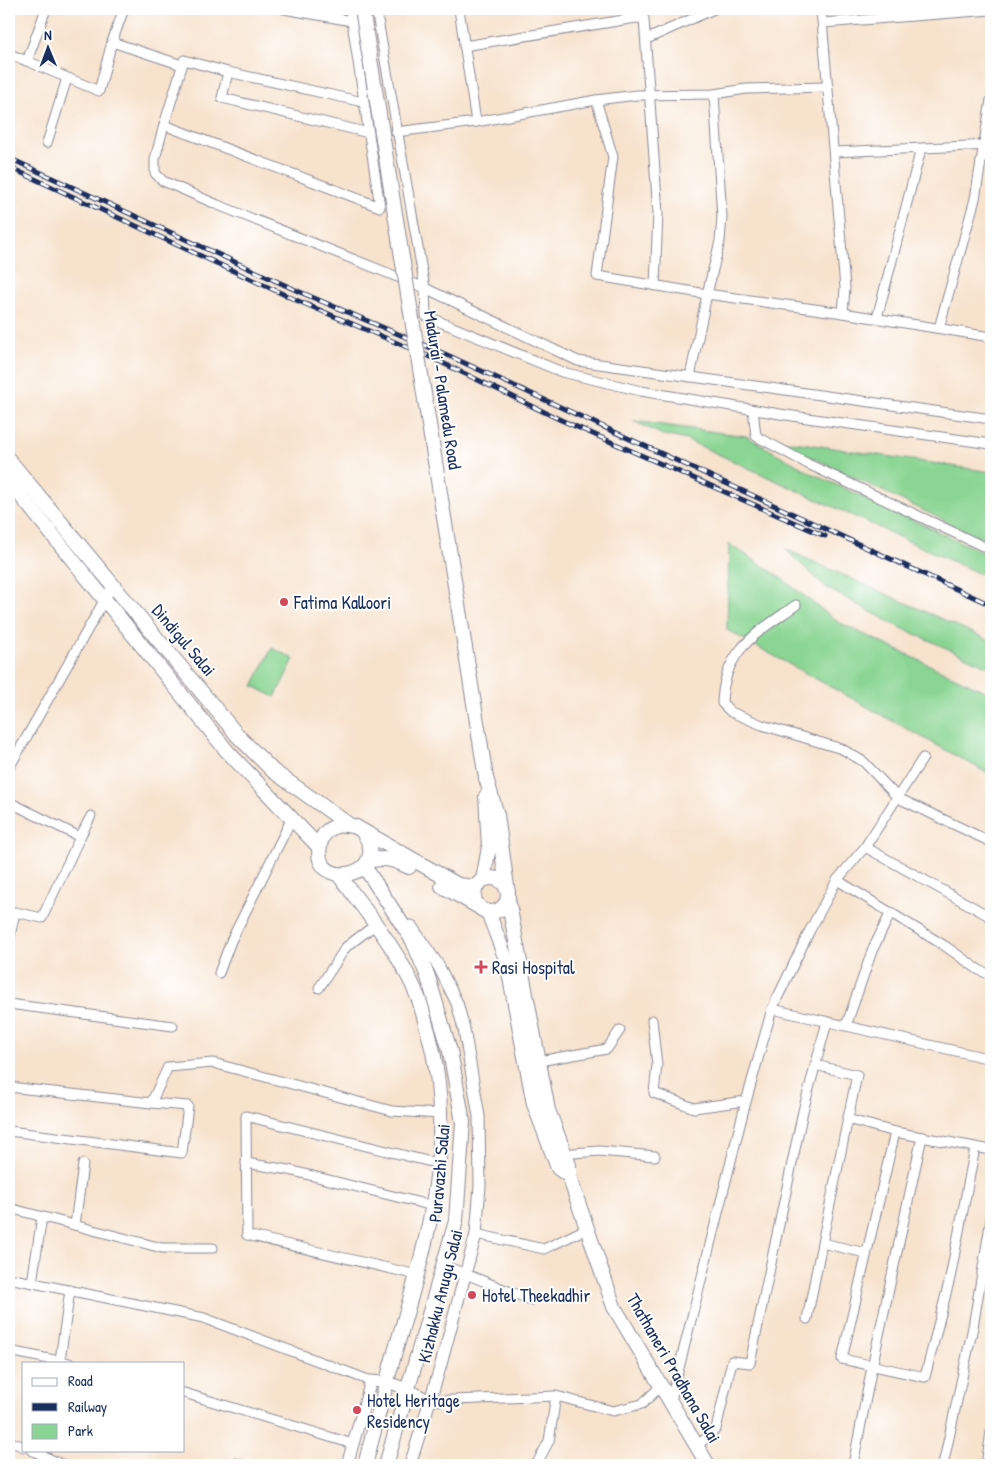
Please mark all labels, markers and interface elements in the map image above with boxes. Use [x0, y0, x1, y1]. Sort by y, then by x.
north arrow [22, 22, 72, 72]
text: N [44, 25, 52, 44]
street label: Madurai - Palamedu Road [418, 309, 468, 471]
place label: Fatima Kalloori [293, 590, 391, 615]
marker: Fatima Kalloori [278, 596, 290, 608]
street label: Dindigul Salai [146, 599, 222, 681]
place label: Rasi Hospital [492, 955, 575, 980]
marker: Rasi Hospital [474, 960, 488, 974]
street label: Puravazhi Salai [422, 1123, 456, 1223]
street label: Kizhakku Anugu Salai [411, 1227, 469, 1365]
place label: Hotel Theekadhir [482, 1283, 590, 1308]
marker: Hotel Theekadhir [466, 1289, 478, 1301]
street label: Thathaneri Pradhana Salai [621, 1289, 727, 1447]
legend [22, 1362, 185, 1452]
text: Road [68, 1370, 93, 1391]
place label: Hotel Heritage Residency [367, 1388, 460, 1434]
text: Railway [68, 1396, 107, 1417]
marker: Hotel Heritage Residency [351, 1404, 363, 1416]
text: Park [68, 1420, 93, 1441]

